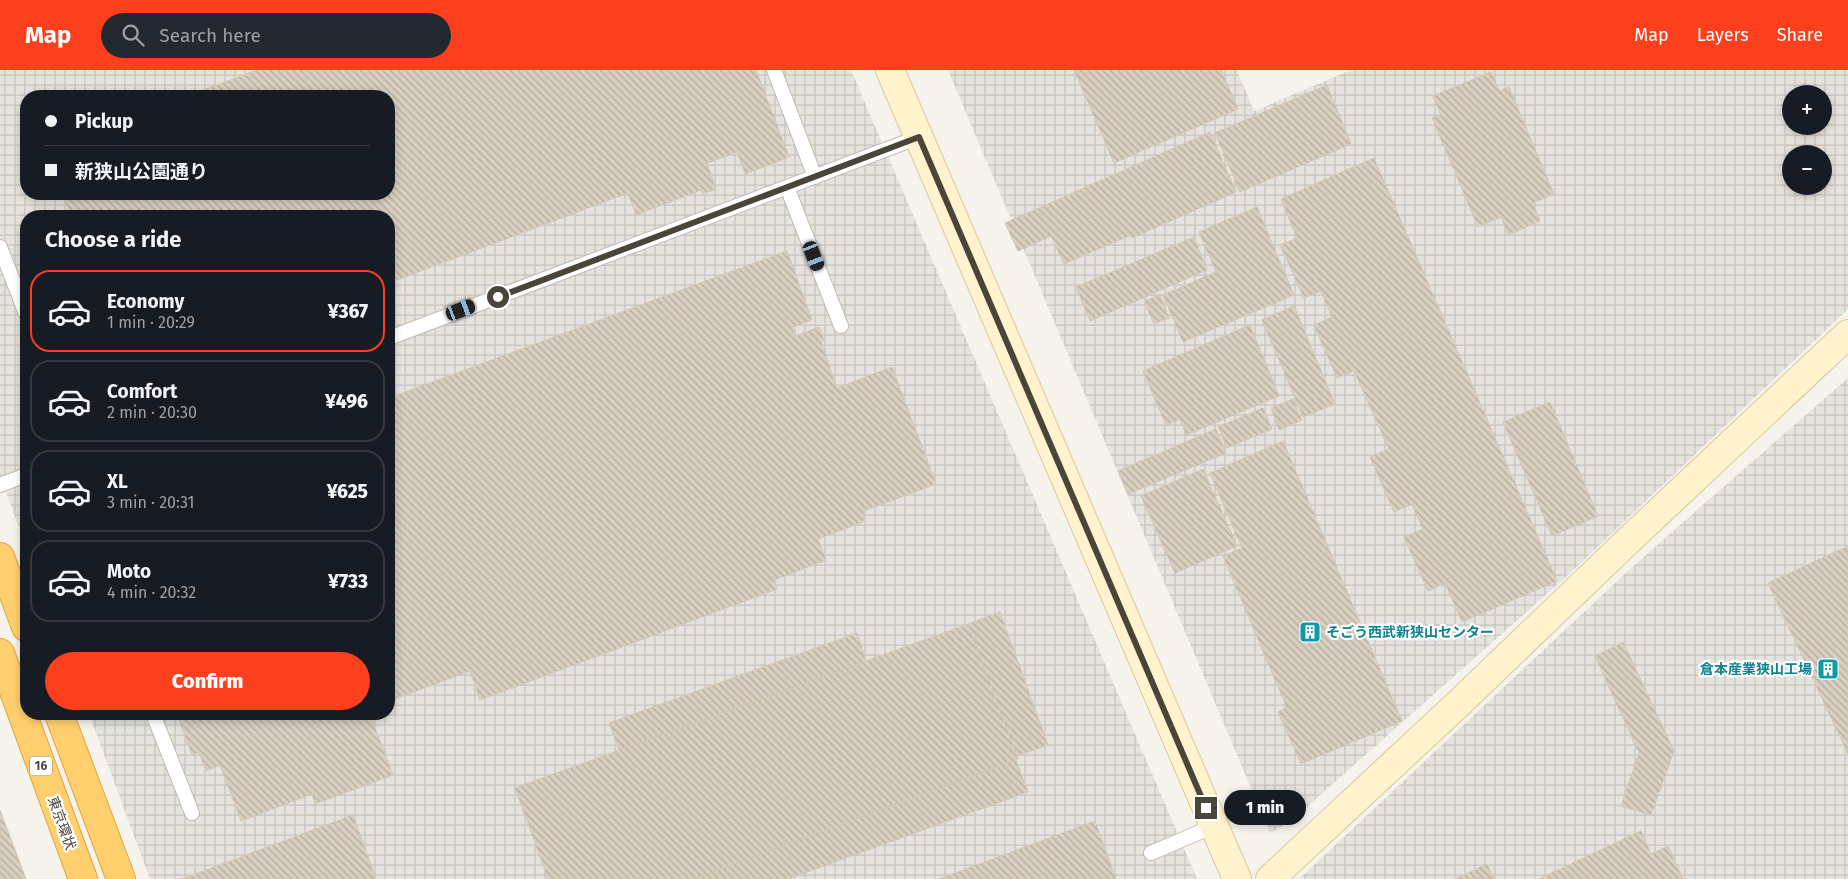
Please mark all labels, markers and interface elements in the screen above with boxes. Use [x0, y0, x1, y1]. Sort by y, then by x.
search box [101, 13, 451, 58]
text: Map [25, 21, 71, 49]
icon: search [119, 21, 147, 49]
text: Search here [159, 24, 261, 47]
text: Map [1634, 24, 1669, 46]
text: Layers [1697, 24, 1749, 46]
text: Share [1777, 24, 1823, 46]
map controls [1782, 85, 1832, 195]
button: + [1782, 85, 1832, 135]
text: Pickup [75, 110, 133, 133]
button: − [1782, 145, 1832, 195]
text: 新狭山公園通り [75, 160, 208, 183]
text: Choose a ride [45, 226, 181, 253]
car [801, 239, 826, 273]
route start [487, 286, 509, 308]
icon: car [47, 289, 92, 334]
text: Economy [107, 290, 184, 313]
car [444, 298, 477, 322]
text: ¥367 [328, 300, 368, 323]
text: 1 min · 20:29 [107, 313, 195, 332]
icon: car [47, 379, 92, 424]
text: Comfort [107, 380, 177, 403]
text: ¥496 [325, 390, 368, 413]
text: 2 min · 20:30 [107, 403, 197, 422]
icon: car [47, 469, 92, 514]
text: XL [107, 470, 128, 493]
text: ¥625 [327, 480, 368, 503]
text: 3 min · 20:31 [107, 493, 195, 512]
icon: car [47, 559, 92, 604]
text: Moto [107, 560, 151, 583]
text: ¥733 [328, 570, 368, 593]
text: 4 min · 20:32 [107, 583, 196, 602]
building icon: そごう西武新狭山センター [1298, 620, 1322, 644]
place label: そごう西武新狭山センター [1326, 624, 1494, 641]
button: Confirm [45, 652, 370, 710]
building icon: 倉本産業狭山工場 [1816, 657, 1840, 681]
place label: 倉本産業狭山工場 [1700, 661, 1812, 678]
road number: 16 [30, 756, 52, 776]
callout: 1 min [1224, 790, 1306, 826]
street label: 東京環状 [44, 794, 79, 852]
route end [1195, 797, 1217, 819]
text: 1 min [1246, 798, 1284, 817]

